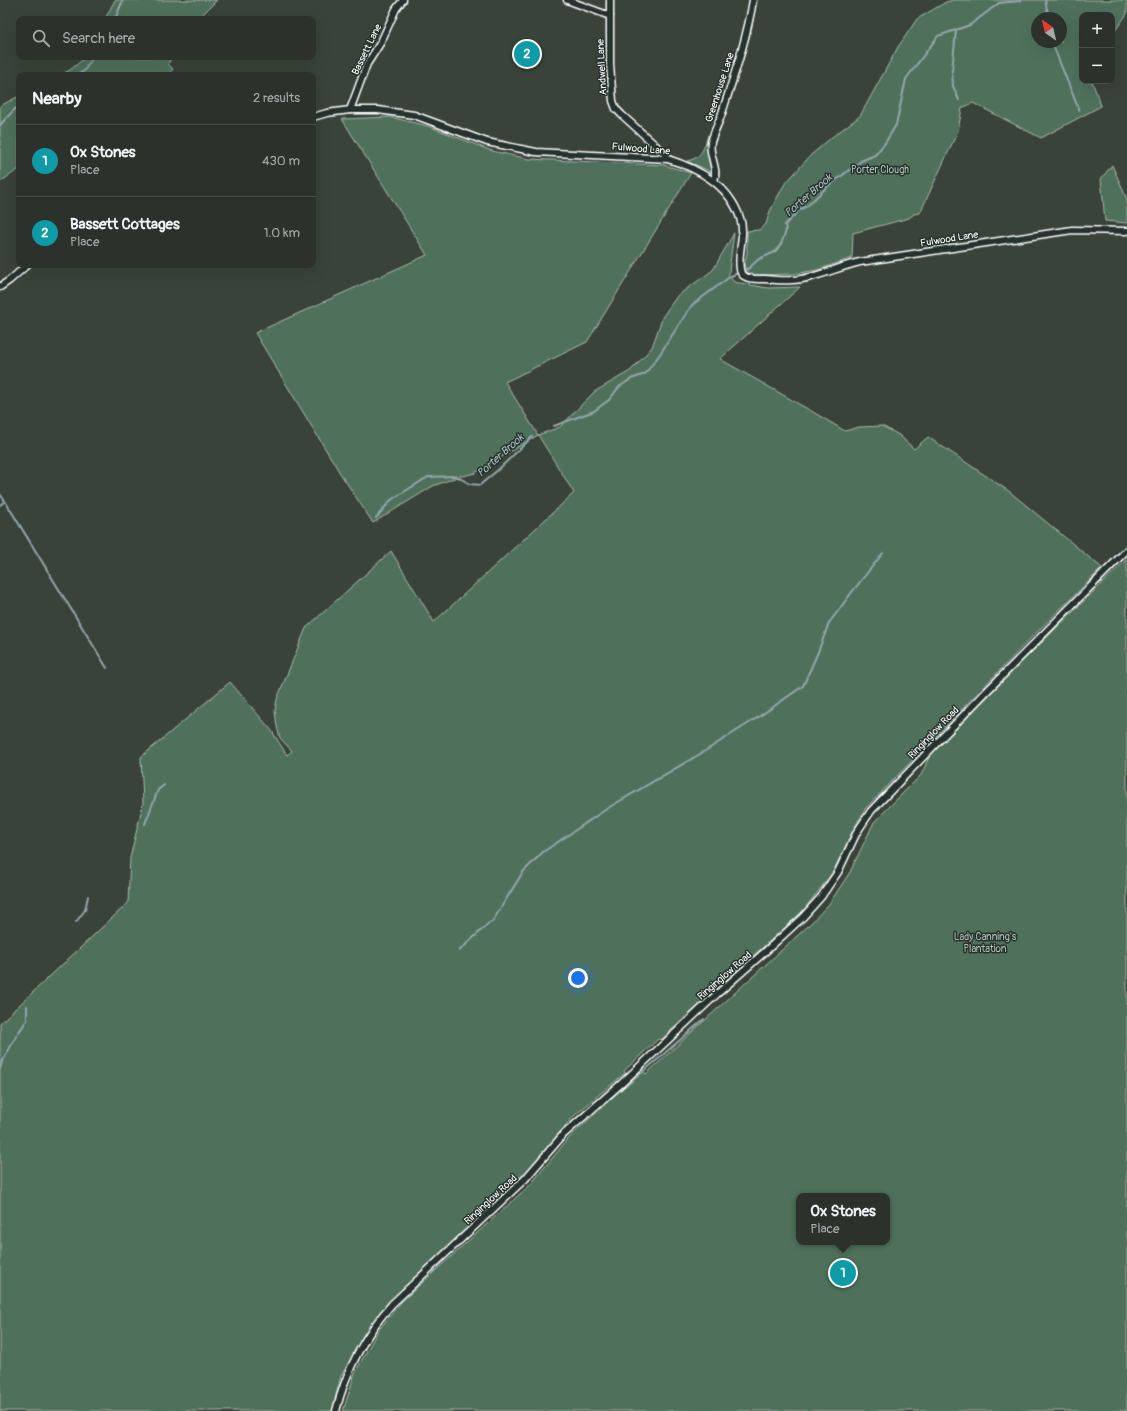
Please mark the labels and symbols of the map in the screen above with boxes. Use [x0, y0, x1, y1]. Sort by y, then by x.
north arrow [1031, 12, 1067, 48]
street label: Bassett Lane [349, 22, 384, 77]
street label: Andwell Lane [595, 38, 609, 95]
pin: 2 [514, 39, 540, 69]
street label: Greenhouse Lane [703, 51, 737, 124]
street label: Fulwood Lane [611, 140, 671, 158]
park label: Porter Clough [851, 164, 909, 176]
water label: Porter Brook [782, 170, 836, 219]
street label: Fulwood Lane [919, 228, 979, 249]
water label: Porter Brook [474, 430, 527, 480]
street label: Ringinglow Road [906, 704, 962, 761]
park label: Lady Canning's Plantation [954, 931, 1017, 955]
street label: Ringinglow Road [695, 949, 754, 1003]
your location [568, 968, 588, 988]
street label: Ringinglow Road [462, 1172, 520, 1227]
pin: 1 [830, 1258, 856, 1288]

